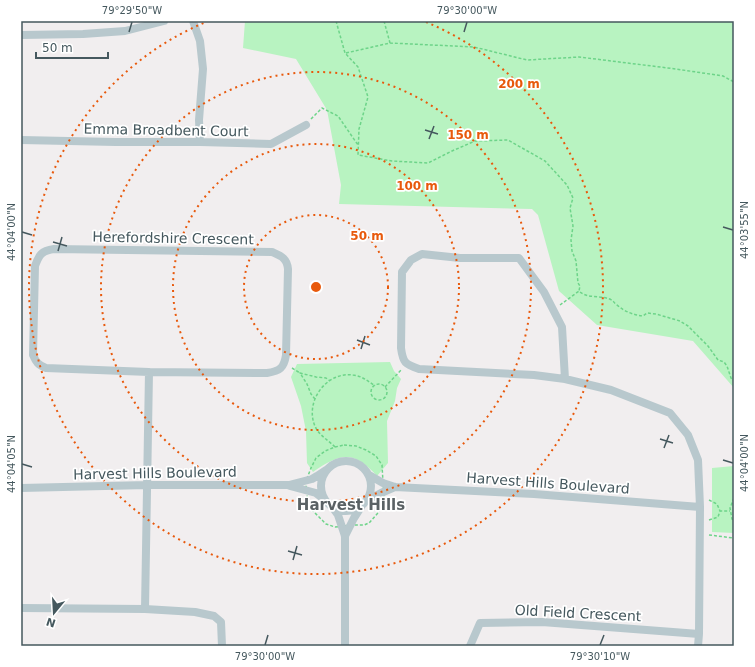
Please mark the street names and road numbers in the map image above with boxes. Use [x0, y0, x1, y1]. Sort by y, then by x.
street label: Emma Broadbent Court [83, 121, 249, 139]
street label: Herefordshire Crescent [92, 229, 254, 247]
street label: Harvest Hills Boulevard [73, 464, 237, 482]
street label: Harvest Hills Boulevard [466, 469, 630, 497]
street label: Old Field Crescent [514, 602, 642, 624]

